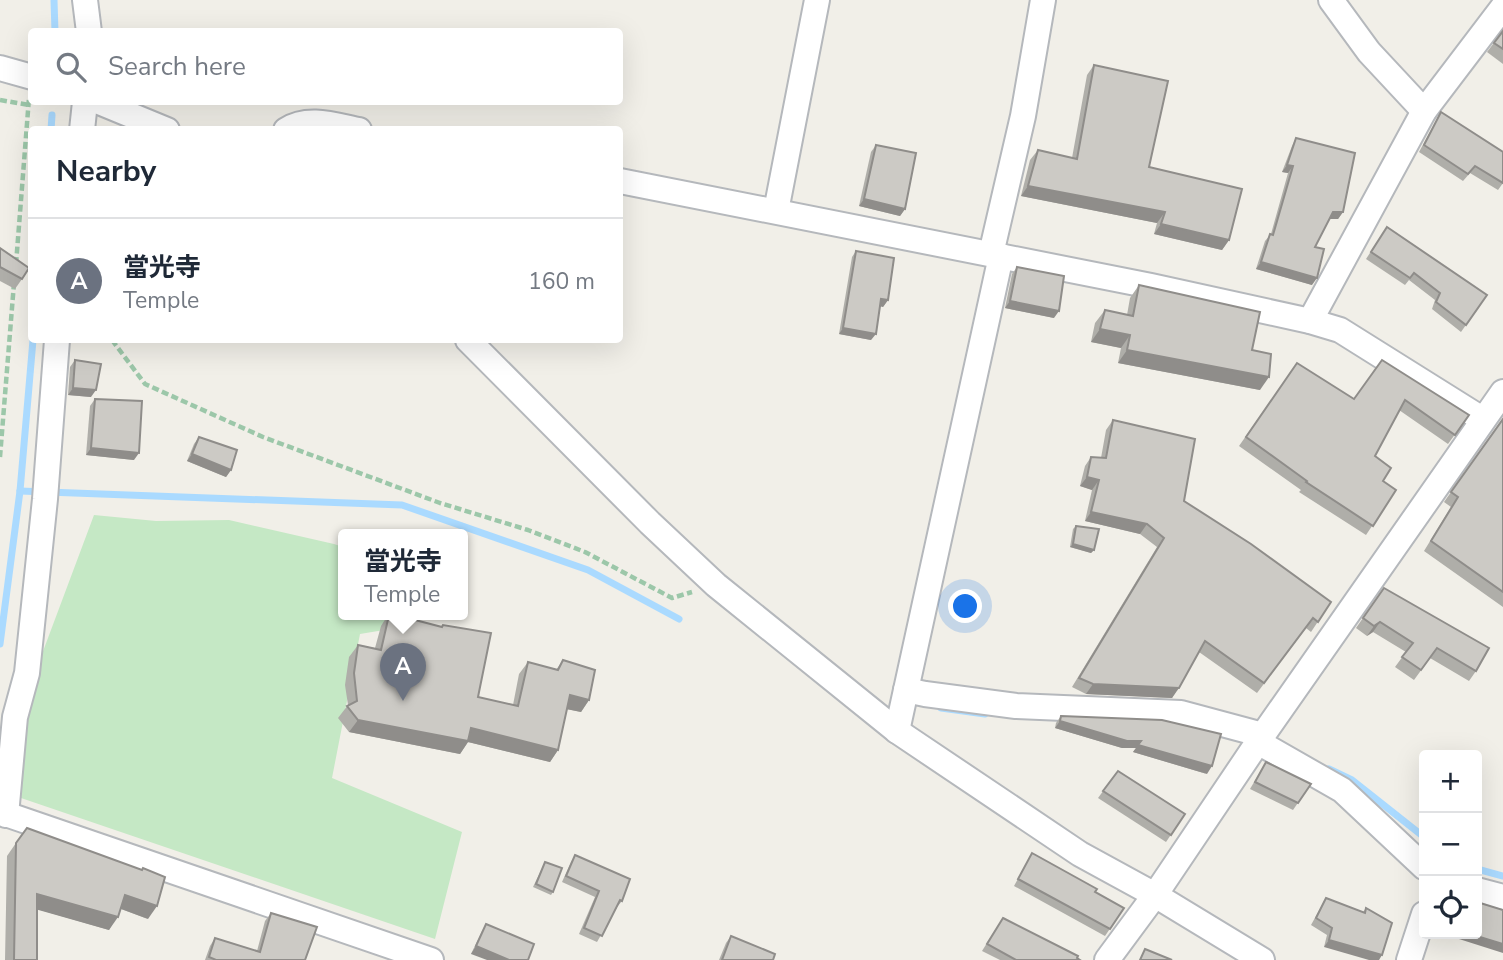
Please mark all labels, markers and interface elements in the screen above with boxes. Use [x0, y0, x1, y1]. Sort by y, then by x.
search box [28, 28, 623, 105]
icon: search [52, 48, 90, 86]
text: Search here [108, 49, 246, 84]
text: Nearby [56, 151, 156, 192]
text: 當光寺 [123, 250, 201, 285]
text: A [70, 266, 88, 297]
text: 160 m [528, 266, 595, 297]
text: Temple [123, 285, 199, 316]
popup [338, 529, 468, 620]
text: 當光寺 [364, 544, 442, 579]
text: Temple [364, 579, 440, 610]
your location [948, 589, 982, 623]
pin: A [380, 643, 426, 701]
map controls [1419, 750, 1482, 939]
button: + [1419, 750, 1482, 813]
button: − [1419, 813, 1482, 876]
button: locate [1419, 876, 1482, 939]

